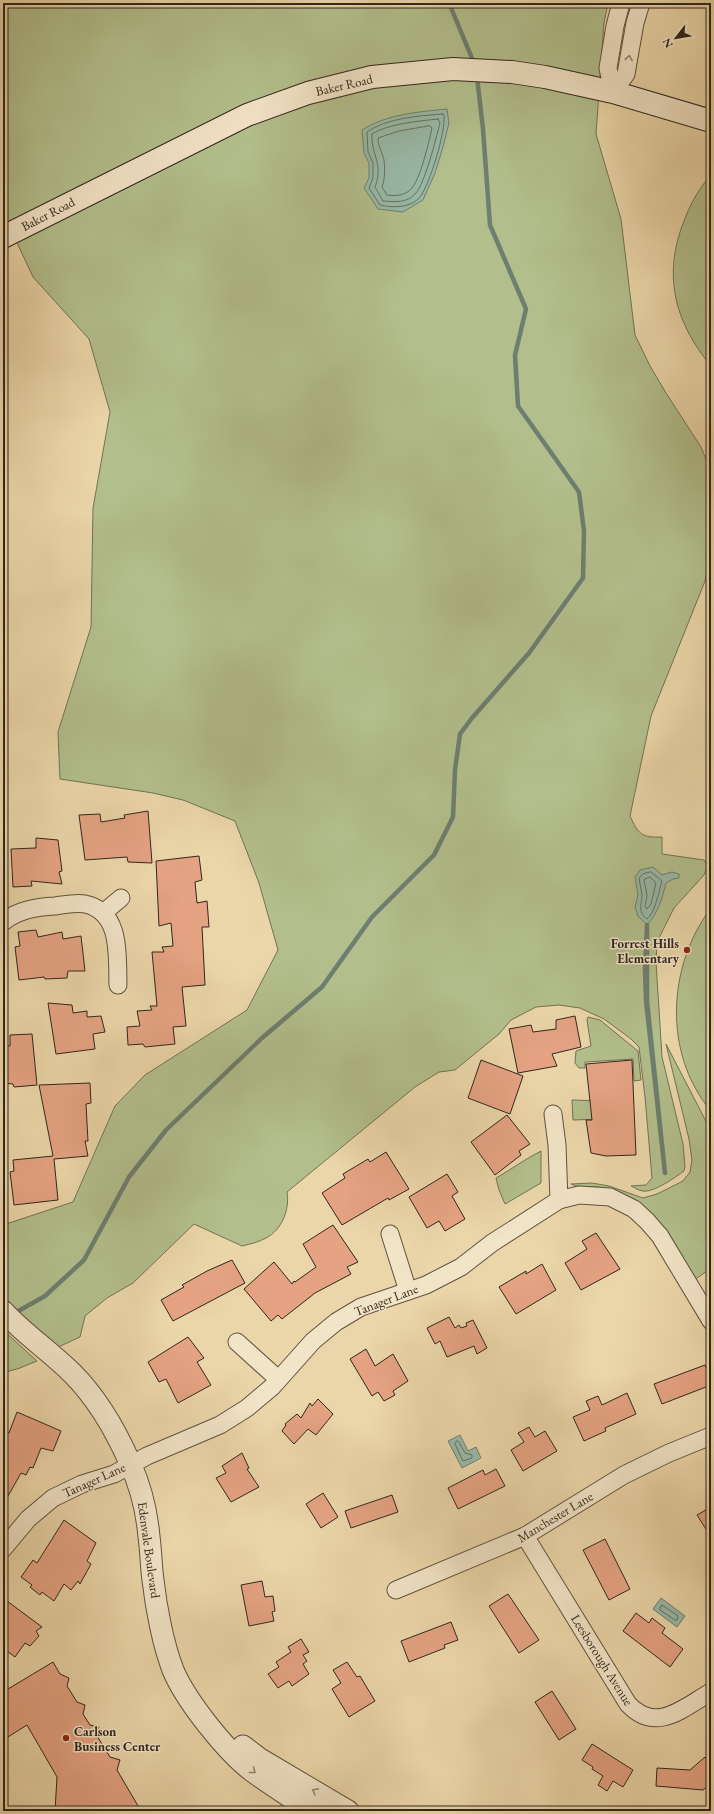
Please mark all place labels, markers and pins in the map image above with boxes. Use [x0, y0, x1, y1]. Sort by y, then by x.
place label: Forrest Hills Elementary [611, 935, 680, 967]
marker: Forrest Hills Elementary [682, 945, 692, 955]
place label: Carlson Business Center [74, 1723, 161, 1755]
marker: Carlson Business Center [61, 1733, 71, 1743]

